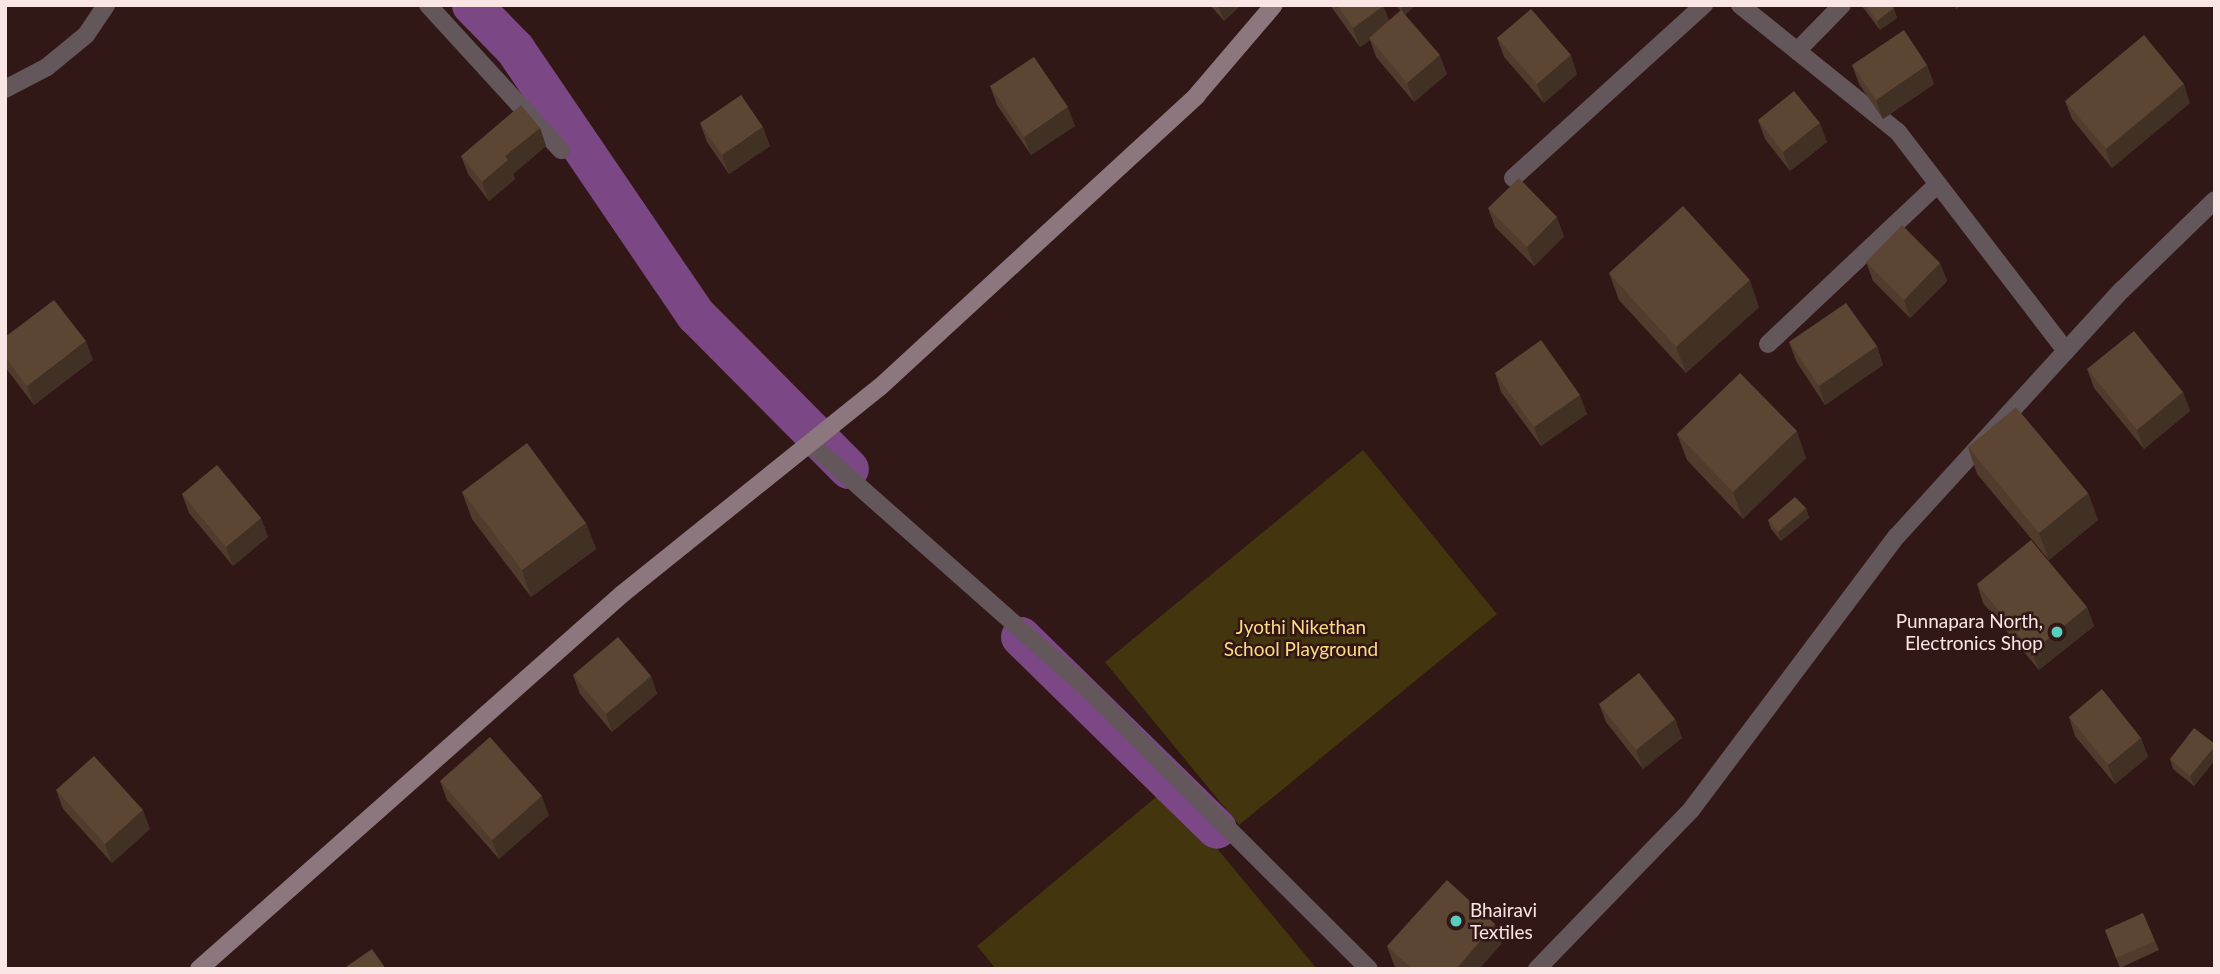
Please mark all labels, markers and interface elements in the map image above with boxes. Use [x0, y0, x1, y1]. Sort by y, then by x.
place label: Punnapara North, Electronics Shop [1896, 610, 2043, 654]
park label: Jyothi Nikethan School Playground [1224, 616, 1378, 660]
marker: Punnapara North, Electronics Shop [2049, 624, 2065, 640]
place label: Bhairavi Textiles [1470, 899, 1537, 943]
marker: Bhairavi Textiles [1448, 913, 1464, 929]

